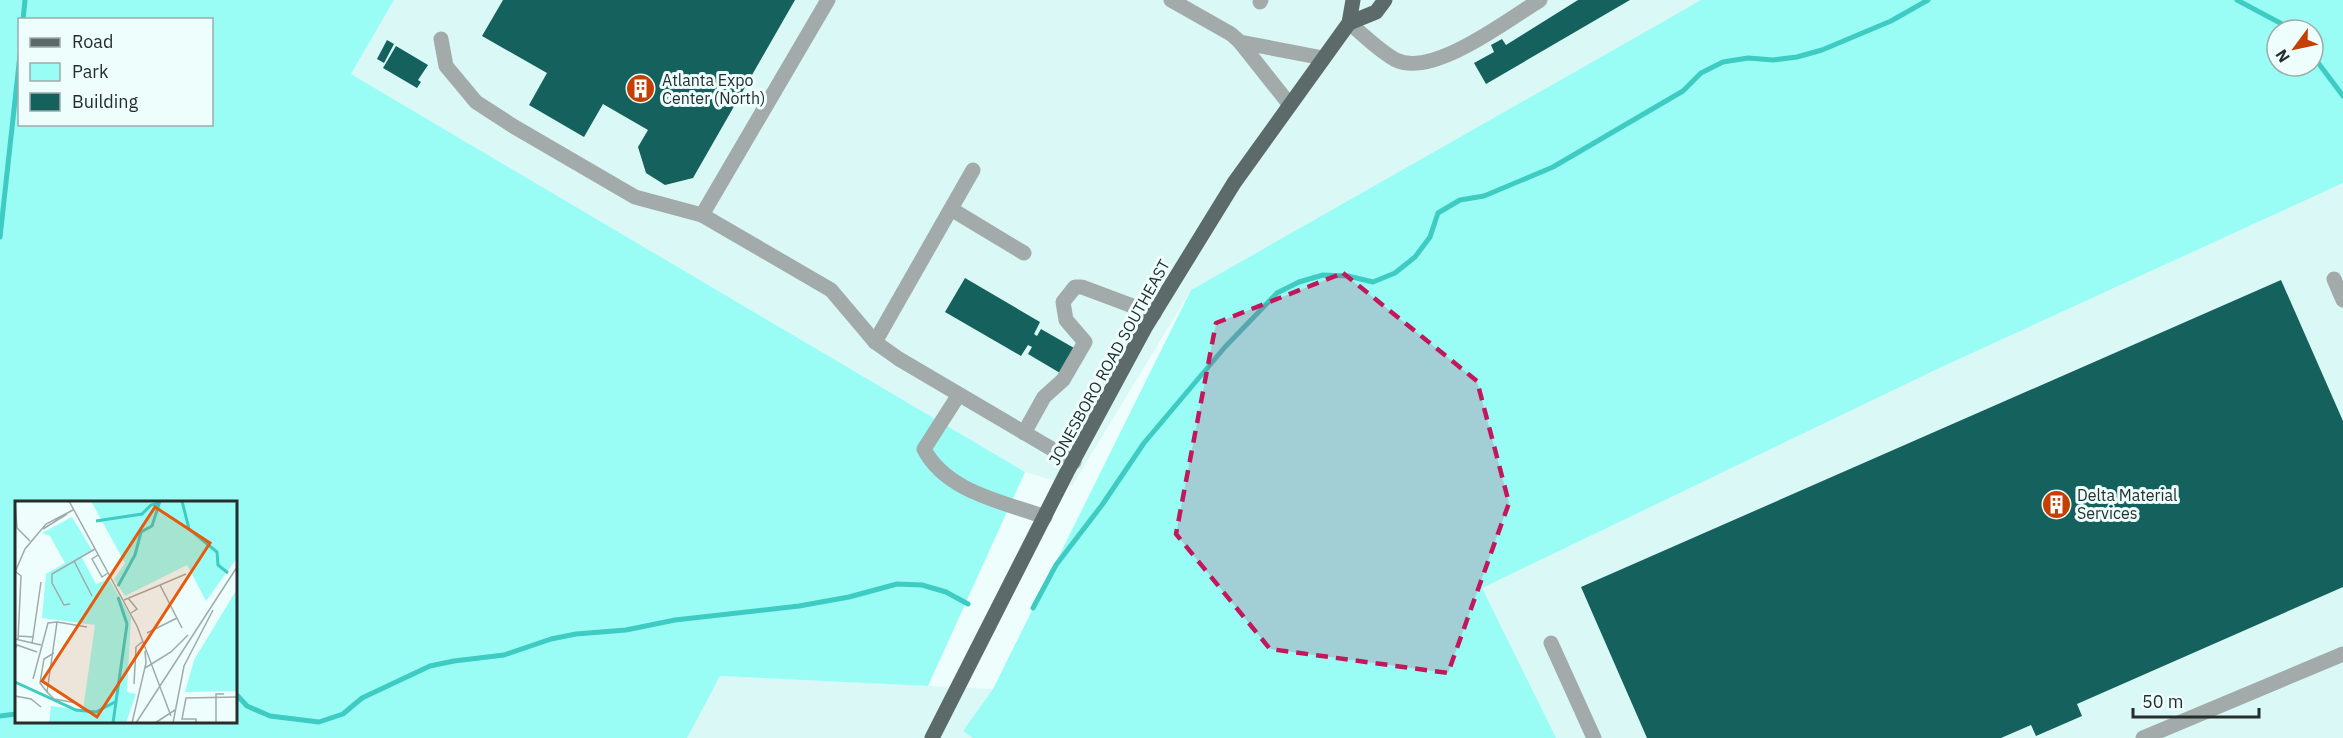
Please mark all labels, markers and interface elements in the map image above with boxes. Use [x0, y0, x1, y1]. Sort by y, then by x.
legend [18, 18, 213, 126]
north arrow [2265, 18, 2325, 78]
text: Road [72, 30, 113, 53]
text: N [2271, 46, 2294, 66]
text: Park [72, 60, 109, 83]
place label: Atlanta Expo Center (North) [662, 70, 765, 108]
building icon: Atlanta Expo Center (North) [625, 73, 657, 105]
text: Building [72, 90, 139, 113]
street label: JONESBORO ROAD SOUTHEAST [1044, 256, 1174, 468]
place label: Delta Material Services [2077, 485, 2177, 523]
building icon: Delta Material Services [2040, 488, 2072, 520]
inset map [15, 501, 237, 723]
scale bar [2133, 681, 2259, 719]
text: 50 m [2142, 690, 2184, 713]

